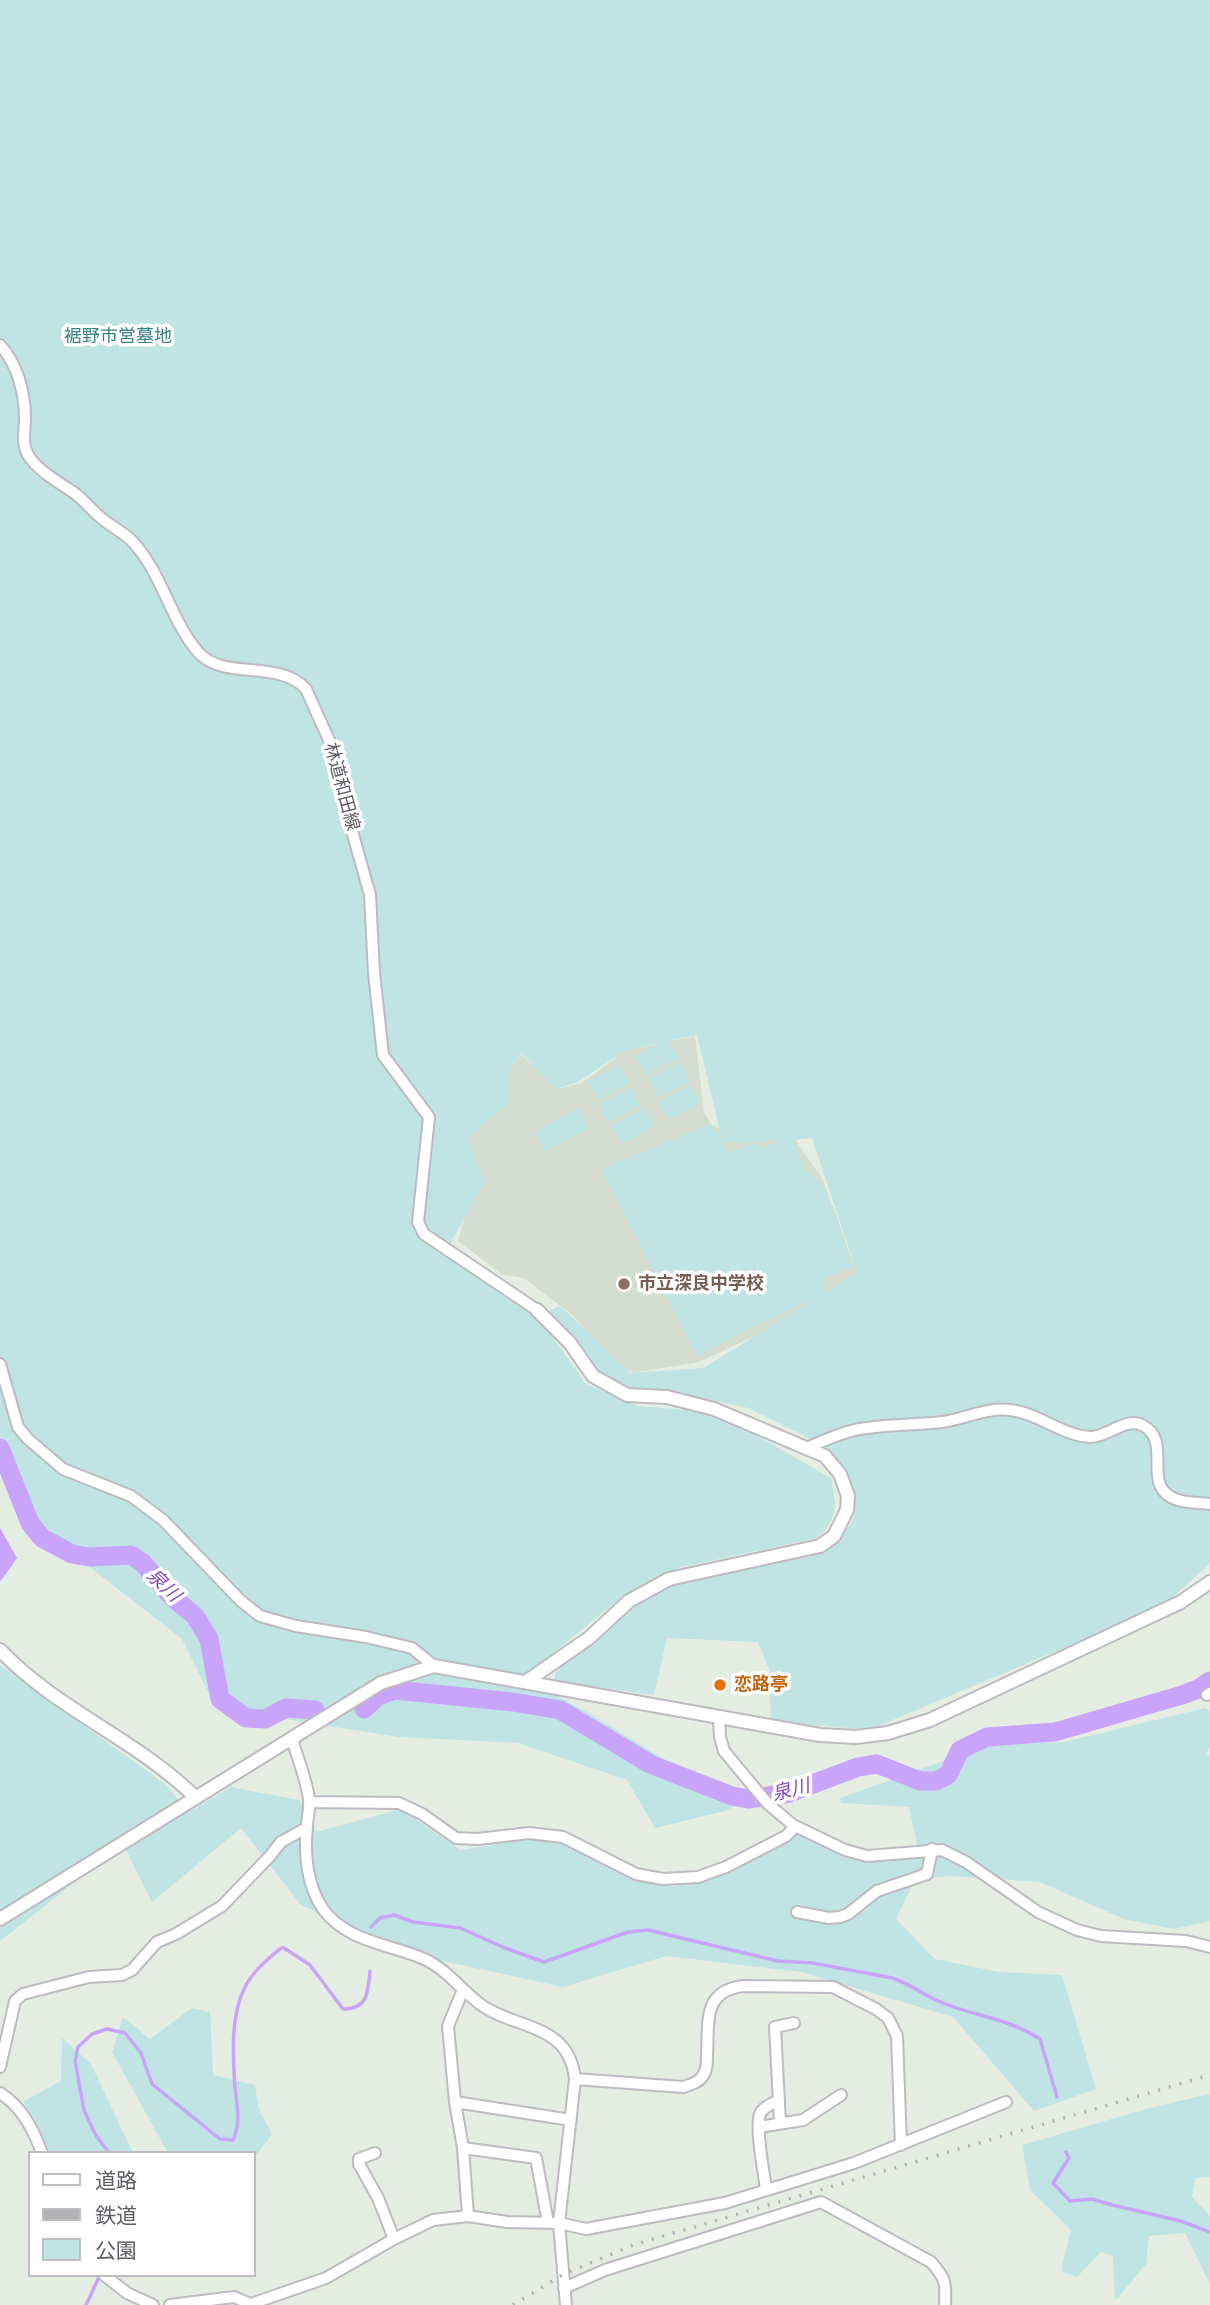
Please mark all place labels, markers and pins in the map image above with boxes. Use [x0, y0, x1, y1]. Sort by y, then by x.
place label: 市立深良中学校 [638, 1273, 764, 1295]
marker: 市立深良中学校 [616, 1276, 632, 1292]
place label: 恋路亭 [734, 1674, 788, 1696]
marker: 恋路亭 [712, 1677, 728, 1693]

